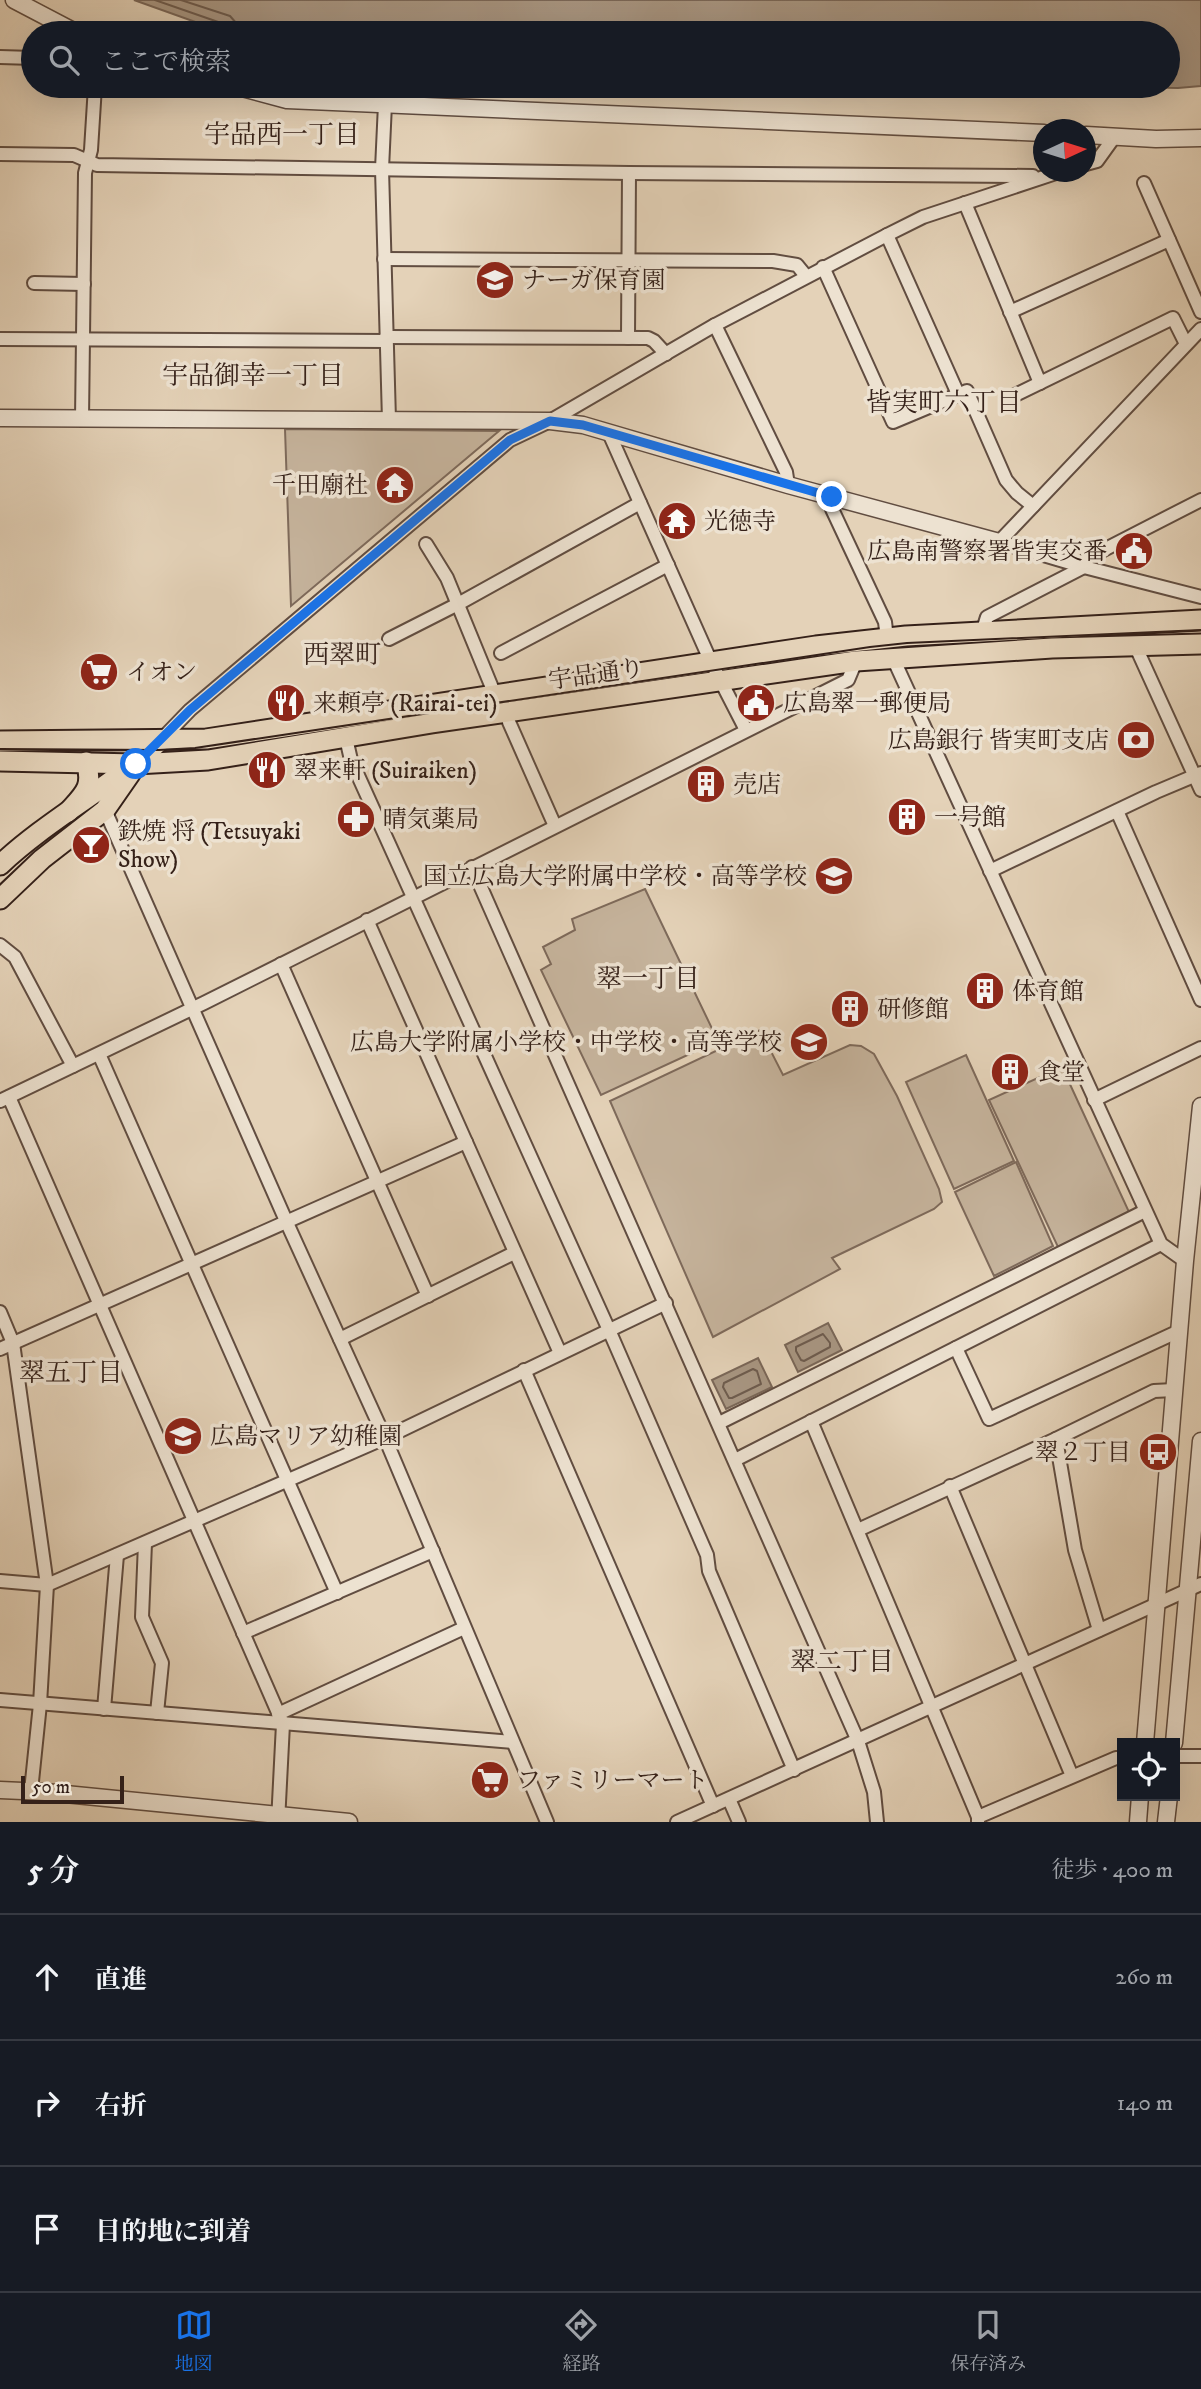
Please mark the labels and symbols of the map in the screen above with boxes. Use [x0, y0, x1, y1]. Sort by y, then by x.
district label: 宇品西一丁目 [204, 119, 360, 152]
north arrow [1033, 119, 1096, 182]
school or university icon: ナーガ保育園 [474, 259, 516, 301]
place label: ナーガ保育園 [522, 266, 666, 296]
district label: 宇品御幸一丁目 [162, 360, 344, 393]
district label: 皆実町六丁目 [866, 387, 1022, 420]
temple icon: 千田廟社 [374, 464, 416, 506]
place label: 千田廟社 [272, 471, 368, 501]
route end [816, 481, 847, 512]
temple icon: 光徳寺 [656, 500, 698, 542]
place label: 光徳寺 [704, 507, 776, 537]
public building icon: 広島南警察署皆実交番 [1113, 530, 1155, 572]
place label: 広島南警察署皆実交番 [867, 537, 1107, 567]
district label: 西翠町 [303, 639, 381, 672]
supermarket icon: イオン [78, 651, 120, 693]
street label: 宇品通り [547, 653, 646, 697]
place label: イオン [126, 658, 197, 688]
restaurant icon: 来頼亭 (Rairai-tei) [265, 682, 307, 724]
public building icon: 広島翠一郵便局 [735, 682, 777, 724]
place label: 来頼亭 (Rairai-tei) [313, 689, 497, 719]
place label: 広島翠一郵便局 [783, 689, 951, 719]
bank icon: 広島銀行 皆実町支店 [1115, 719, 1157, 761]
place label: 広島銀行 皆実町支店 [888, 726, 1109, 756]
route start [120, 748, 151, 779]
restaurant icon: 翠来軒 (Suiraiken) [246, 749, 288, 791]
place label: 翠来軒 (Suiraiken) [294, 756, 477, 786]
building icon: 売店 [685, 763, 727, 805]
place label: 売店 [733, 770, 781, 800]
building icon: 一号館 [886, 796, 928, 838]
pharmacy icon: 晴気薬局 [335, 798, 377, 840]
place label: 一号館 [934, 803, 1006, 833]
place label: 晴気薬局 [383, 805, 479, 835]
place label: 鉄焼 将 (Tetsuyaki Show) [118, 817, 301, 875]
bar icon: 鉄焼 将 (Tetsuyaki Show) [70, 824, 112, 866]
school or university icon: 国立広島大学附属中学校・高等学校 [813, 855, 855, 897]
place label: 国立広島大学附属中学校・高等学校 [423, 862, 807, 892]
district label: 翠一丁目 [596, 963, 700, 996]
building icon: 体育館 [964, 970, 1006, 1012]
place label: 体育館 [1012, 977, 1084, 1007]
building icon: 研修館 [829, 988, 871, 1030]
place label: 研修館 [877, 995, 949, 1025]
school or university icon: 広島大学附属小学校・中学校・高等学校 [788, 1021, 830, 1063]
place label: 広島大学附属小学校・中学校・高等学校 [350, 1028, 782, 1058]
building icon: 食堂 [989, 1051, 1031, 1093]
place label: 食堂 [1037, 1058, 1085, 1088]
district label: 翠五丁目 [19, 1357, 123, 1390]
school or university icon: 広島マリア幼稚園 [162, 1415, 204, 1457]
place label: 広島マリア幼稚園 [210, 1422, 402, 1452]
bus stop icon: 翠２丁目 [1137, 1431, 1179, 1473]
place label: 翠２丁目 [1035, 1438, 1131, 1468]
district label: 翠二丁目 [790, 1646, 894, 1679]
supermarket icon: ファミリーマート [469, 1759, 511, 1801]
place label: ファミリーマート [517, 1766, 709, 1796]
scale bar [21, 1773, 124, 1805]

